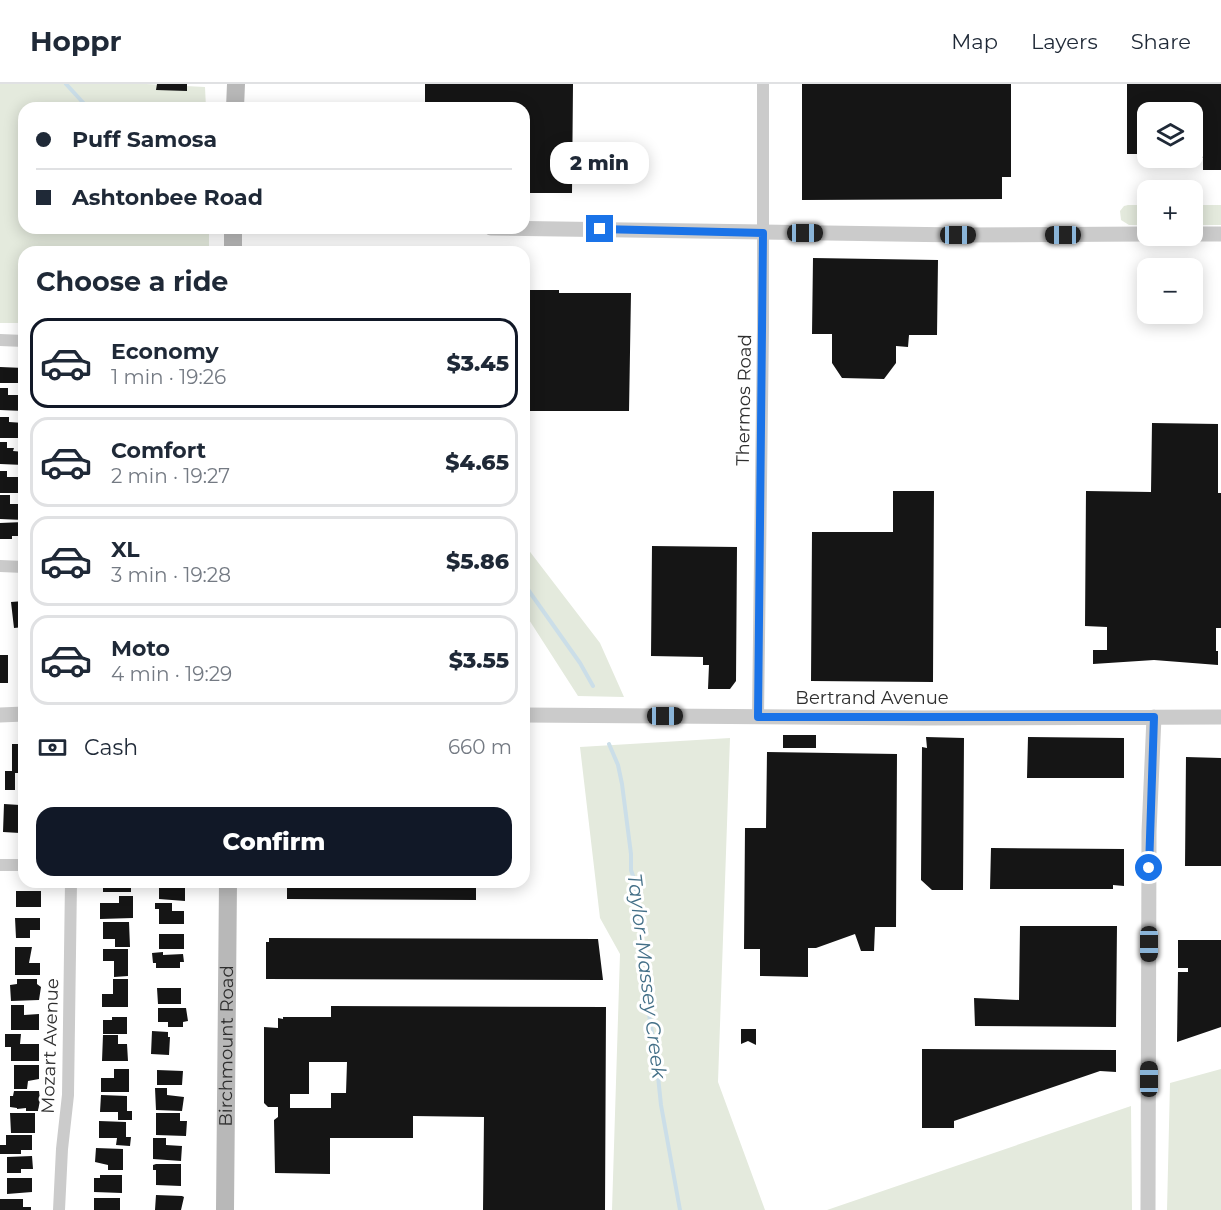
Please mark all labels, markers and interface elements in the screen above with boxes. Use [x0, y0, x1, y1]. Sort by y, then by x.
text: Hoppr [30, 24, 122, 58]
text: Map [951, 29, 998, 54]
text: Layers [1031, 29, 1098, 54]
text: Share [1131, 29, 1191, 54]
map controls [1137, 102, 1203, 324]
button: layers [1137, 102, 1203, 168]
text: Puff Samosa [72, 126, 217, 153]
callout: 2 min [550, 142, 650, 184]
text: 2 min [570, 151, 629, 175]
button: + [1137, 180, 1203, 246]
text: Ashtonbee Road [72, 184, 263, 211]
route end [586, 215, 613, 242]
car [787, 224, 823, 242]
car [940, 226, 976, 244]
car [1045, 226, 1081, 244]
button: − [1137, 258, 1203, 324]
text: Choose a ride [36, 265, 228, 298]
street label: Thermos Road [732, 334, 756, 466]
icon: car [39, 336, 93, 390]
text: Economy [111, 338, 219, 365]
text: $3.45 [446, 350, 509, 377]
text: 1 min · 19:26 [111, 365, 226, 389]
icon: car [39, 435, 93, 489]
text: Comfort [111, 437, 206, 464]
text: $4.65 [445, 449, 509, 476]
text: 2 min · 19:27 [111, 464, 230, 488]
icon: car [39, 534, 93, 588]
text: XL [111, 536, 140, 563]
text: $5.86 [446, 548, 509, 575]
text: 3 min · 19:28 [111, 563, 231, 587]
icon: car [39, 633, 93, 687]
text: Moto [111, 635, 170, 662]
text: $3.55 [449, 647, 509, 674]
text: 4 min · 19:29 [111, 662, 232, 686]
street label: Bertrand Avenue [795, 687, 949, 709]
car [647, 707, 683, 725]
icon: cash [36, 731, 69, 764]
text: Cash [84, 734, 138, 761]
text: 660 m [448, 735, 512, 759]
button: Confirm [36, 807, 512, 876]
route start [1135, 854, 1162, 881]
water label: Taylor-Massey Creek [623, 872, 672, 1081]
car [1140, 926, 1158, 962]
street label: Birchmount Road [215, 965, 238, 1127]
street label: Mozart Avenue [37, 978, 63, 1114]
car [1140, 1061, 1158, 1097]

